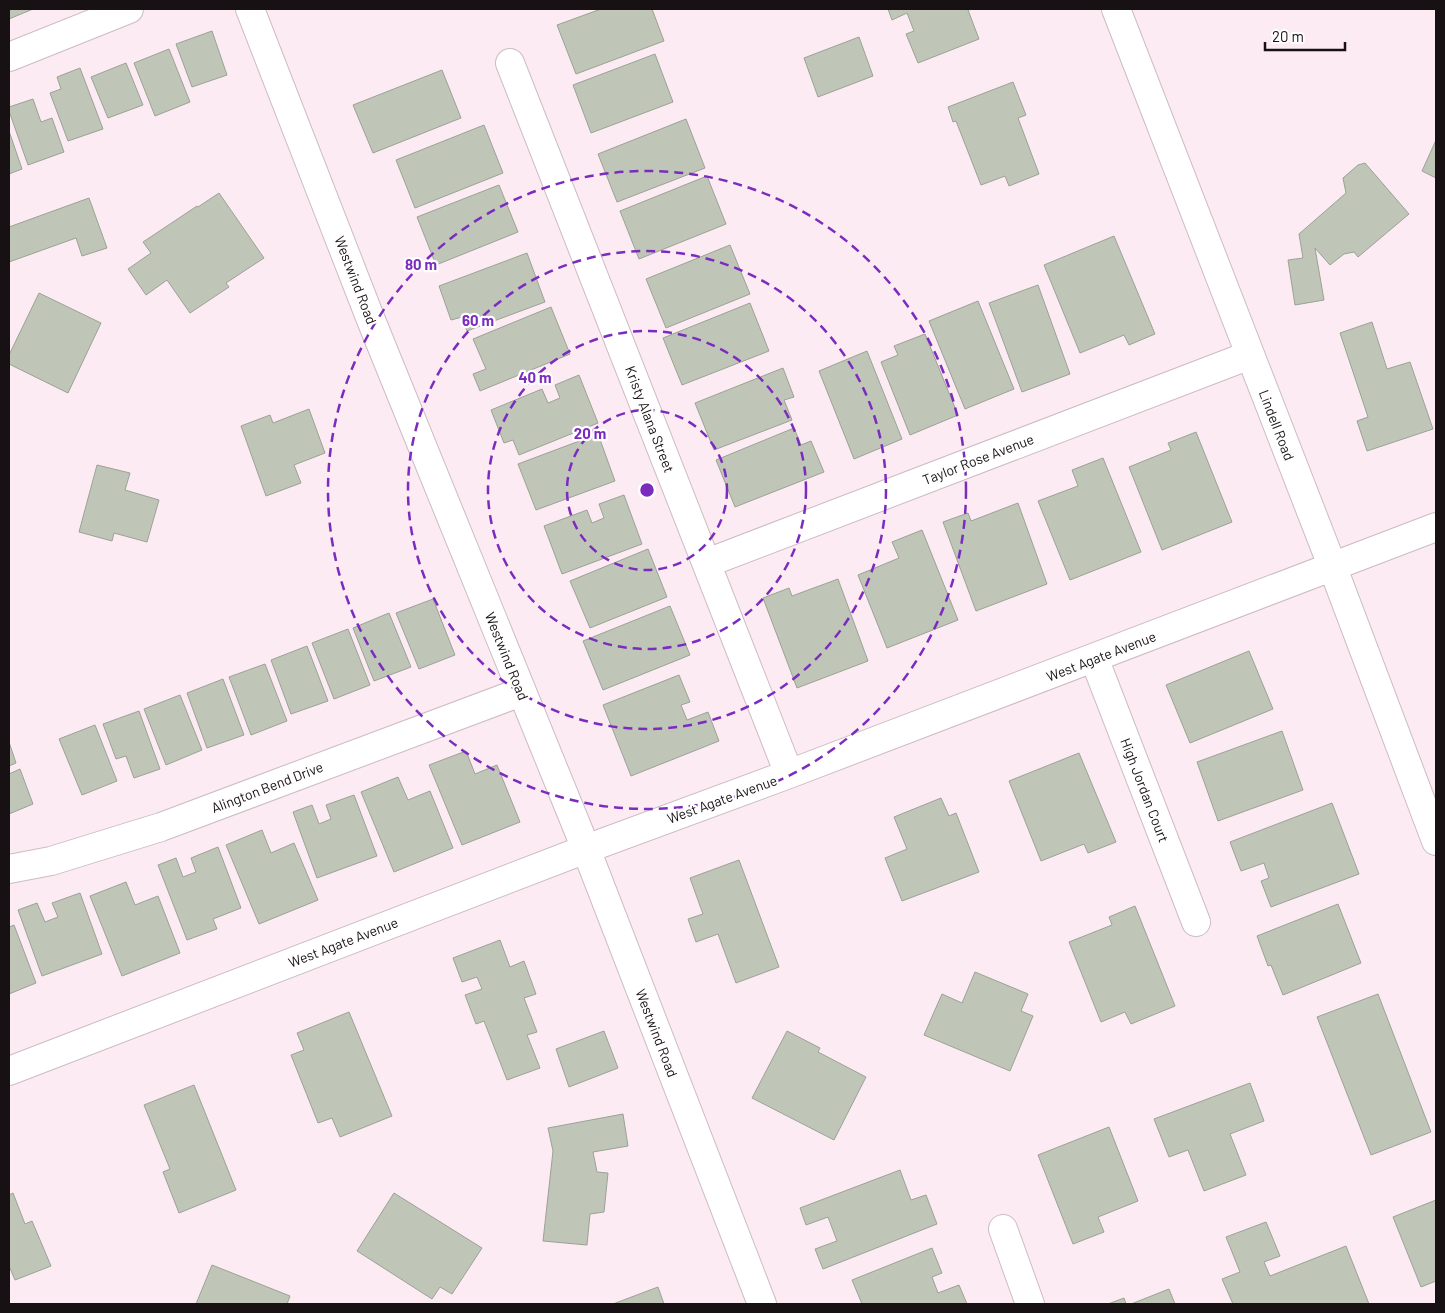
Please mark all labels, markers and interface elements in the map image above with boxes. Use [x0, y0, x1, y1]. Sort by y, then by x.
scale bar [1265, 20, 1345, 52]
text: 20 m [1272, 27, 1304, 45]
street label: Westwind Road [331, 233, 381, 327]
text: 80 m [405, 255, 437, 273]
text: 60 m [462, 311, 494, 329]
street label: Kristy Alana Street [622, 363, 678, 475]
text: 40 m [518, 368, 552, 386]
street label: Lindell Road [1256, 387, 1298, 463]
text: 20 m [574, 424, 606, 442]
street label: Taylor Rose Avenue [920, 430, 1036, 488]
centre of rings [638, 481, 656, 499]
street label: Westwind Road [482, 610, 532, 702]
street label: West Agate Avenue [1044, 627, 1158, 685]
street label: High Jordan Court [1117, 735, 1173, 845]
street label: Alington Bend Drive [209, 758, 325, 816]
street label: West Agate Avenue [665, 771, 779, 827]
street label: West Agate Avenue [286, 913, 400, 971]
street label: Westwind Road [632, 986, 682, 1080]

